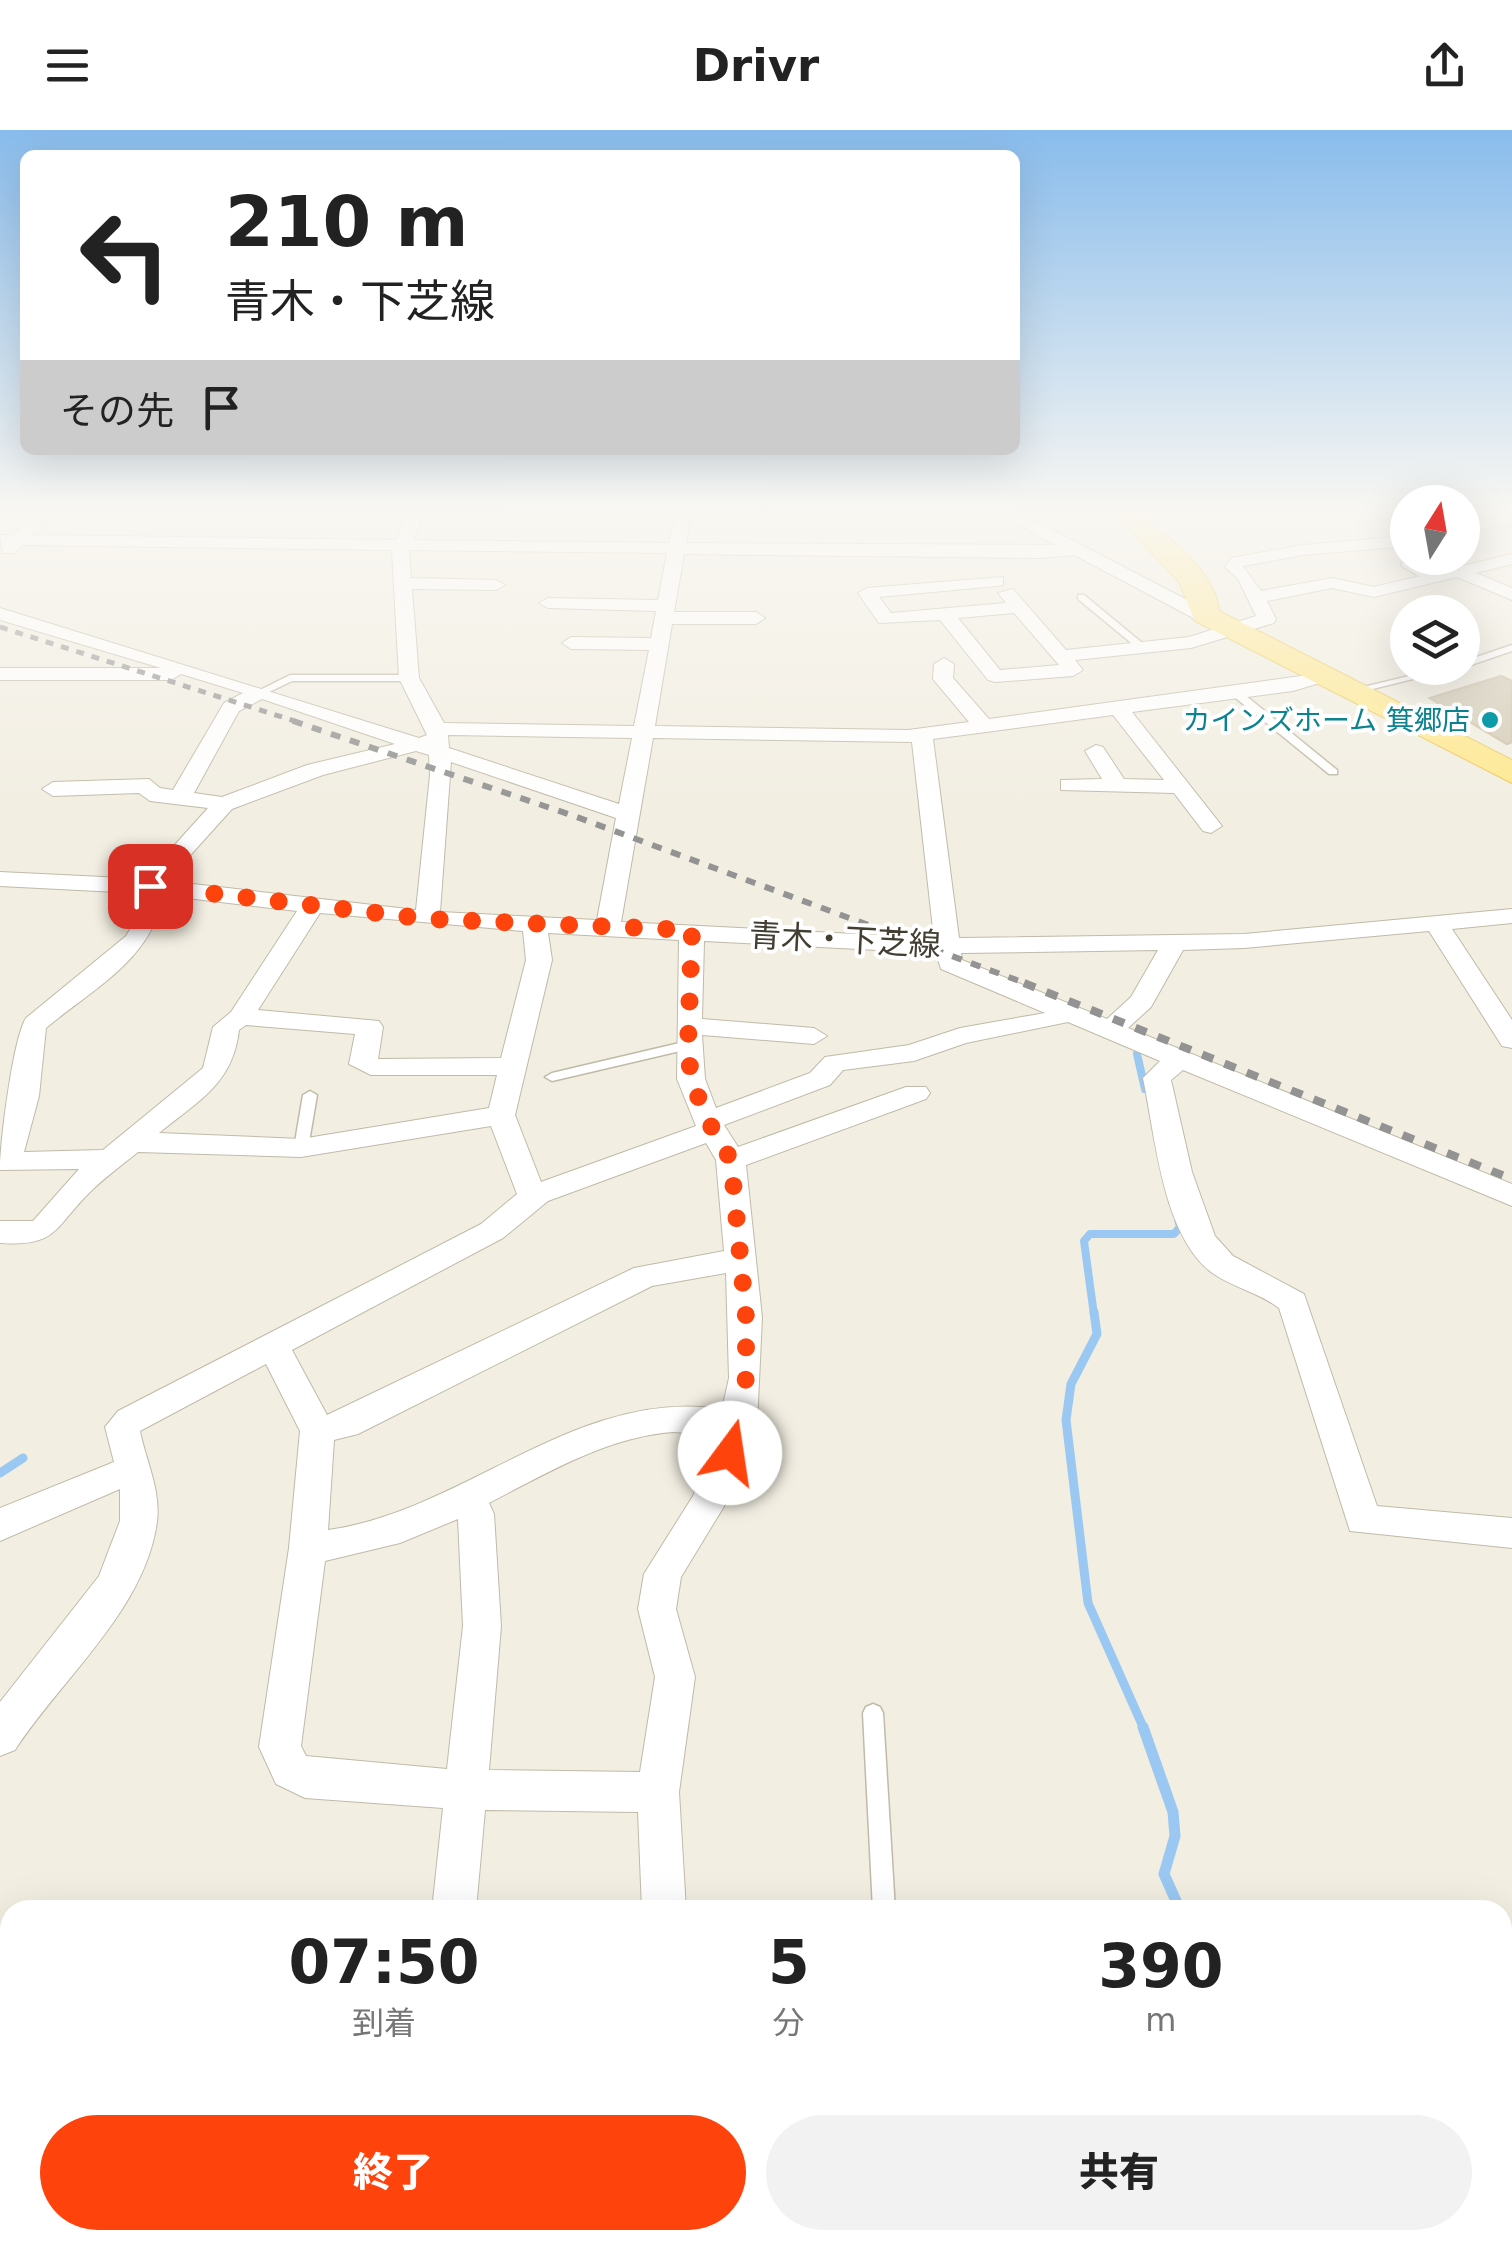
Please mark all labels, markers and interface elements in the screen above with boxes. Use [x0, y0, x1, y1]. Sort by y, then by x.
icon: menu [40, 38, 95, 93]
icon: share [1417, 38, 1472, 93]
text: Drivr [693, 39, 819, 92]
text: 210 m [225, 181, 468, 263]
icon: left [60, 190, 190, 320]
text: 青木・下芝線 [225, 275, 495, 328]
icon: arrive [194, 380, 249, 435]
text: その先 [60, 389, 174, 433]
north arrow [1390, 485, 1480, 575]
map controls [1390, 485, 1480, 685]
button: layers [1390, 595, 1480, 685]
place label: カインズホーム 箕郷店 [1182, 704, 1470, 737]
marker: カインズホーム 箕郷店 [1479, 709, 1501, 731]
pin [108, 844, 193, 929]
icon: arrive [123, 859, 178, 914]
street label: 青木・下芝線 [748, 916, 942, 964]
position arrow [678, 1401, 782, 1505]
text: 07:50 [289, 1927, 480, 1997]
text: 5 [768, 1927, 810, 1997]
text: 390 [1098, 1931, 1224, 2001]
text: m [1145, 2001, 1176, 2039]
text: 到着 [352, 2004, 416, 2042]
text: 分 [773, 2004, 805, 2042]
button: 終了 [40, 2115, 746, 2230]
button: 共有 [766, 2115, 1472, 2230]

